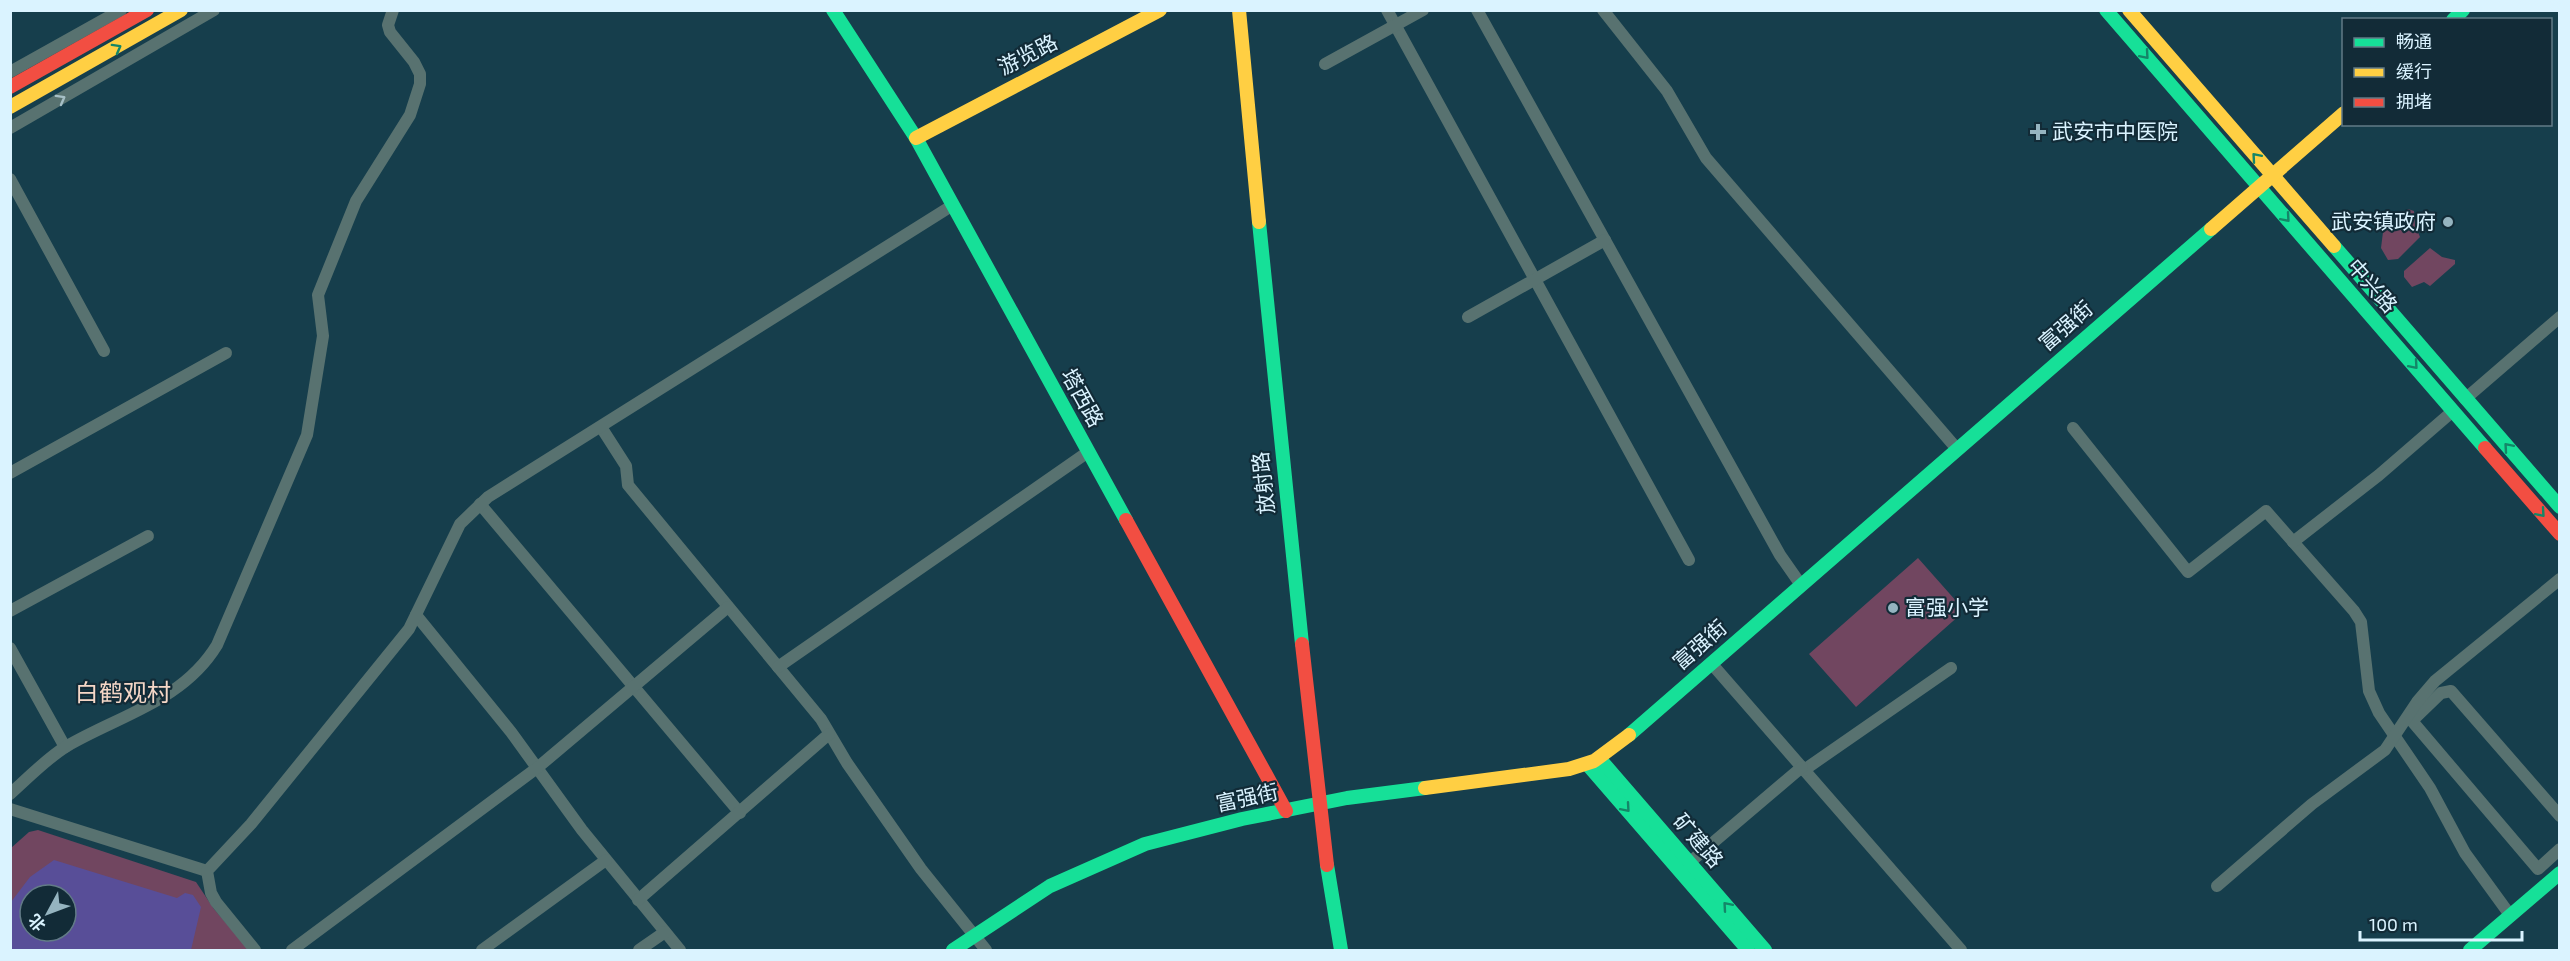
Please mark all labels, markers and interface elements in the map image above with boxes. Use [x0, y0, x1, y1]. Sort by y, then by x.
legend [2342, 18, 2552, 126]
street label: 游览路 [994, 28, 1061, 79]
text: 畅通 [2396, 30, 2432, 52]
one-way arrow [111, 44, 121, 55]
one-way arrow [2137, 48, 2148, 59]
text: 缓行 [2396, 60, 2432, 82]
text: 拥堵 [2396, 90, 2432, 112]
one-way arrow [55, 95, 66, 106]
place label: 武安市中医院 [2052, 118, 2178, 143]
marker: 武安市中医院 [2029, 123, 2047, 141]
one-way arrow [2252, 153, 2263, 164]
place label: 武安镇政府 [2331, 208, 2436, 233]
one-way arrow [2279, 211, 2290, 222]
marker: 武安镇政府 [2441, 215, 2455, 229]
street label: 中兴路 [2343, 253, 2403, 317]
street label: 富强街 [2033, 295, 2097, 355]
one-way arrow [2407, 358, 2418, 369]
street label: 塔西路 [1057, 364, 1110, 431]
one-way arrow [2504, 443, 2515, 454]
street label: 放射路 [1247, 451, 1278, 516]
one-way arrow [2534, 506, 2545, 517]
place label: 富强小学 [1905, 594, 1989, 619]
marker: 富强小学 [1886, 601, 1900, 615]
street label: 富强街 [1667, 614, 1731, 674]
district label: 白鹤观村 [75, 677, 171, 706]
street label: 富强街 [1213, 778, 1280, 815]
one-way arrow [1619, 801, 1630, 812]
street label: 矿建路 [1669, 808, 1729, 872]
north arrow [18, 883, 78, 943]
one-way arrow [1723, 902, 1734, 913]
scale bar [2360, 904, 2522, 942]
text: 北 [24, 911, 49, 935]
text: 100 m [2369, 913, 2418, 935]

